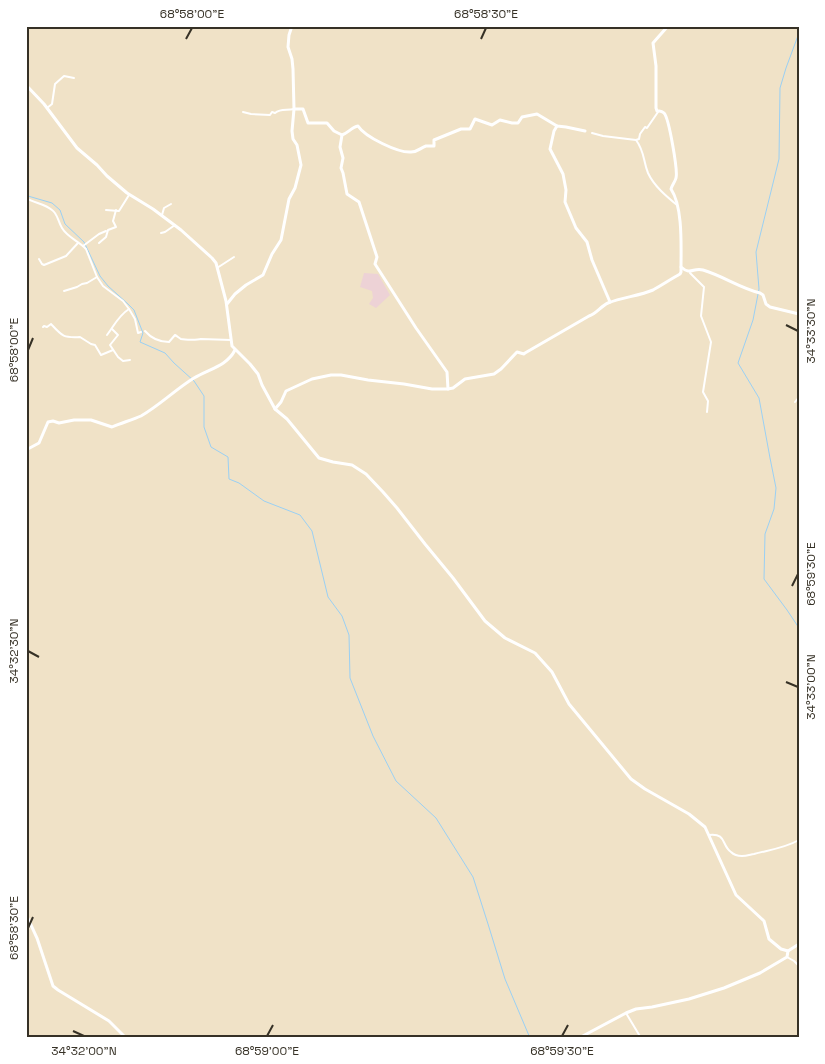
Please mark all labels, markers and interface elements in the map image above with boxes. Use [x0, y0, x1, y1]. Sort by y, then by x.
text: 68°58'00"E [160, 6, 224, 22]
text: 68°58'30"E [454, 6, 518, 22]
text: 34°33'30"N [803, 299, 819, 363]
text: 68°58'00"E [6, 318, 22, 382]
text: 68°59'30"E [803, 542, 819, 606]
text: 34°32'30"N [6, 619, 22, 683]
text: 34°33'00"N [803, 654, 819, 720]
text: 68°58'30"E [6, 896, 22, 960]
text: 34°32'00"N [51, 1043, 117, 1059]
text: 68°59'00"E [235, 1043, 299, 1059]
text: 68°59'30"E [530, 1043, 594, 1059]

